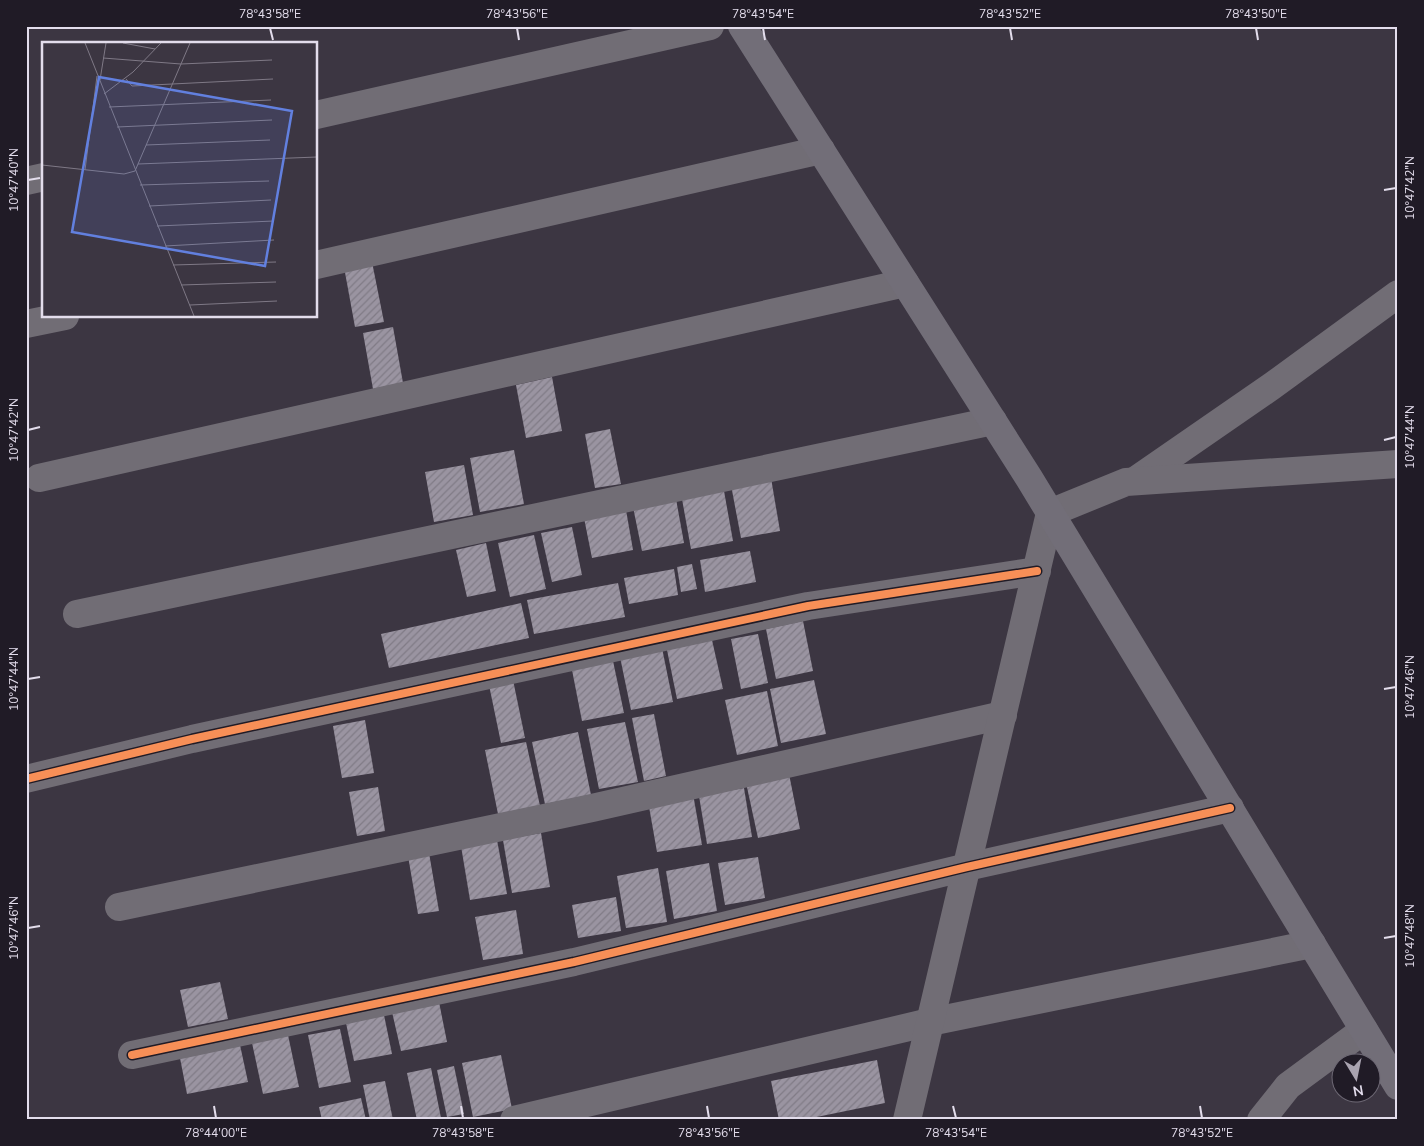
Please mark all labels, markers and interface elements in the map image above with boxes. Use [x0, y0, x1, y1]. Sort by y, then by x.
text: 78°43'58"E [239, 6, 301, 22]
text: 78°43'56"E [486, 6, 548, 22]
text: 78°43'54"E [732, 6, 794, 22]
text: 78°43'52"E [979, 6, 1041, 22]
text: 78°43'50"E [1225, 6, 1287, 22]
inset map [42, 42, 318, 318]
text: 10°47'40"N [6, 148, 22, 212]
text: 10°47'42"N [1402, 156, 1418, 220]
text: 10°47'42"N [6, 398, 22, 462]
text: 10°47'44"N [1402, 405, 1418, 469]
text: 10°47'44"N [6, 647, 22, 711]
text: 10°47'46"N [1402, 655, 1418, 719]
text: 10°47'46"N [6, 896, 22, 960]
text: 10°47'48"N [1402, 904, 1418, 968]
north arrow [1332, 1054, 1382, 1104]
text: N [1351, 1080, 1365, 1101]
text: 78°44'00"E [185, 1125, 247, 1141]
text: 78°43'58"E [432, 1125, 494, 1141]
text: 78°43'56"E [678, 1125, 740, 1141]
text: 78°43'54"E [925, 1125, 987, 1141]
text: 78°43'52"E [1171, 1125, 1233, 1141]

